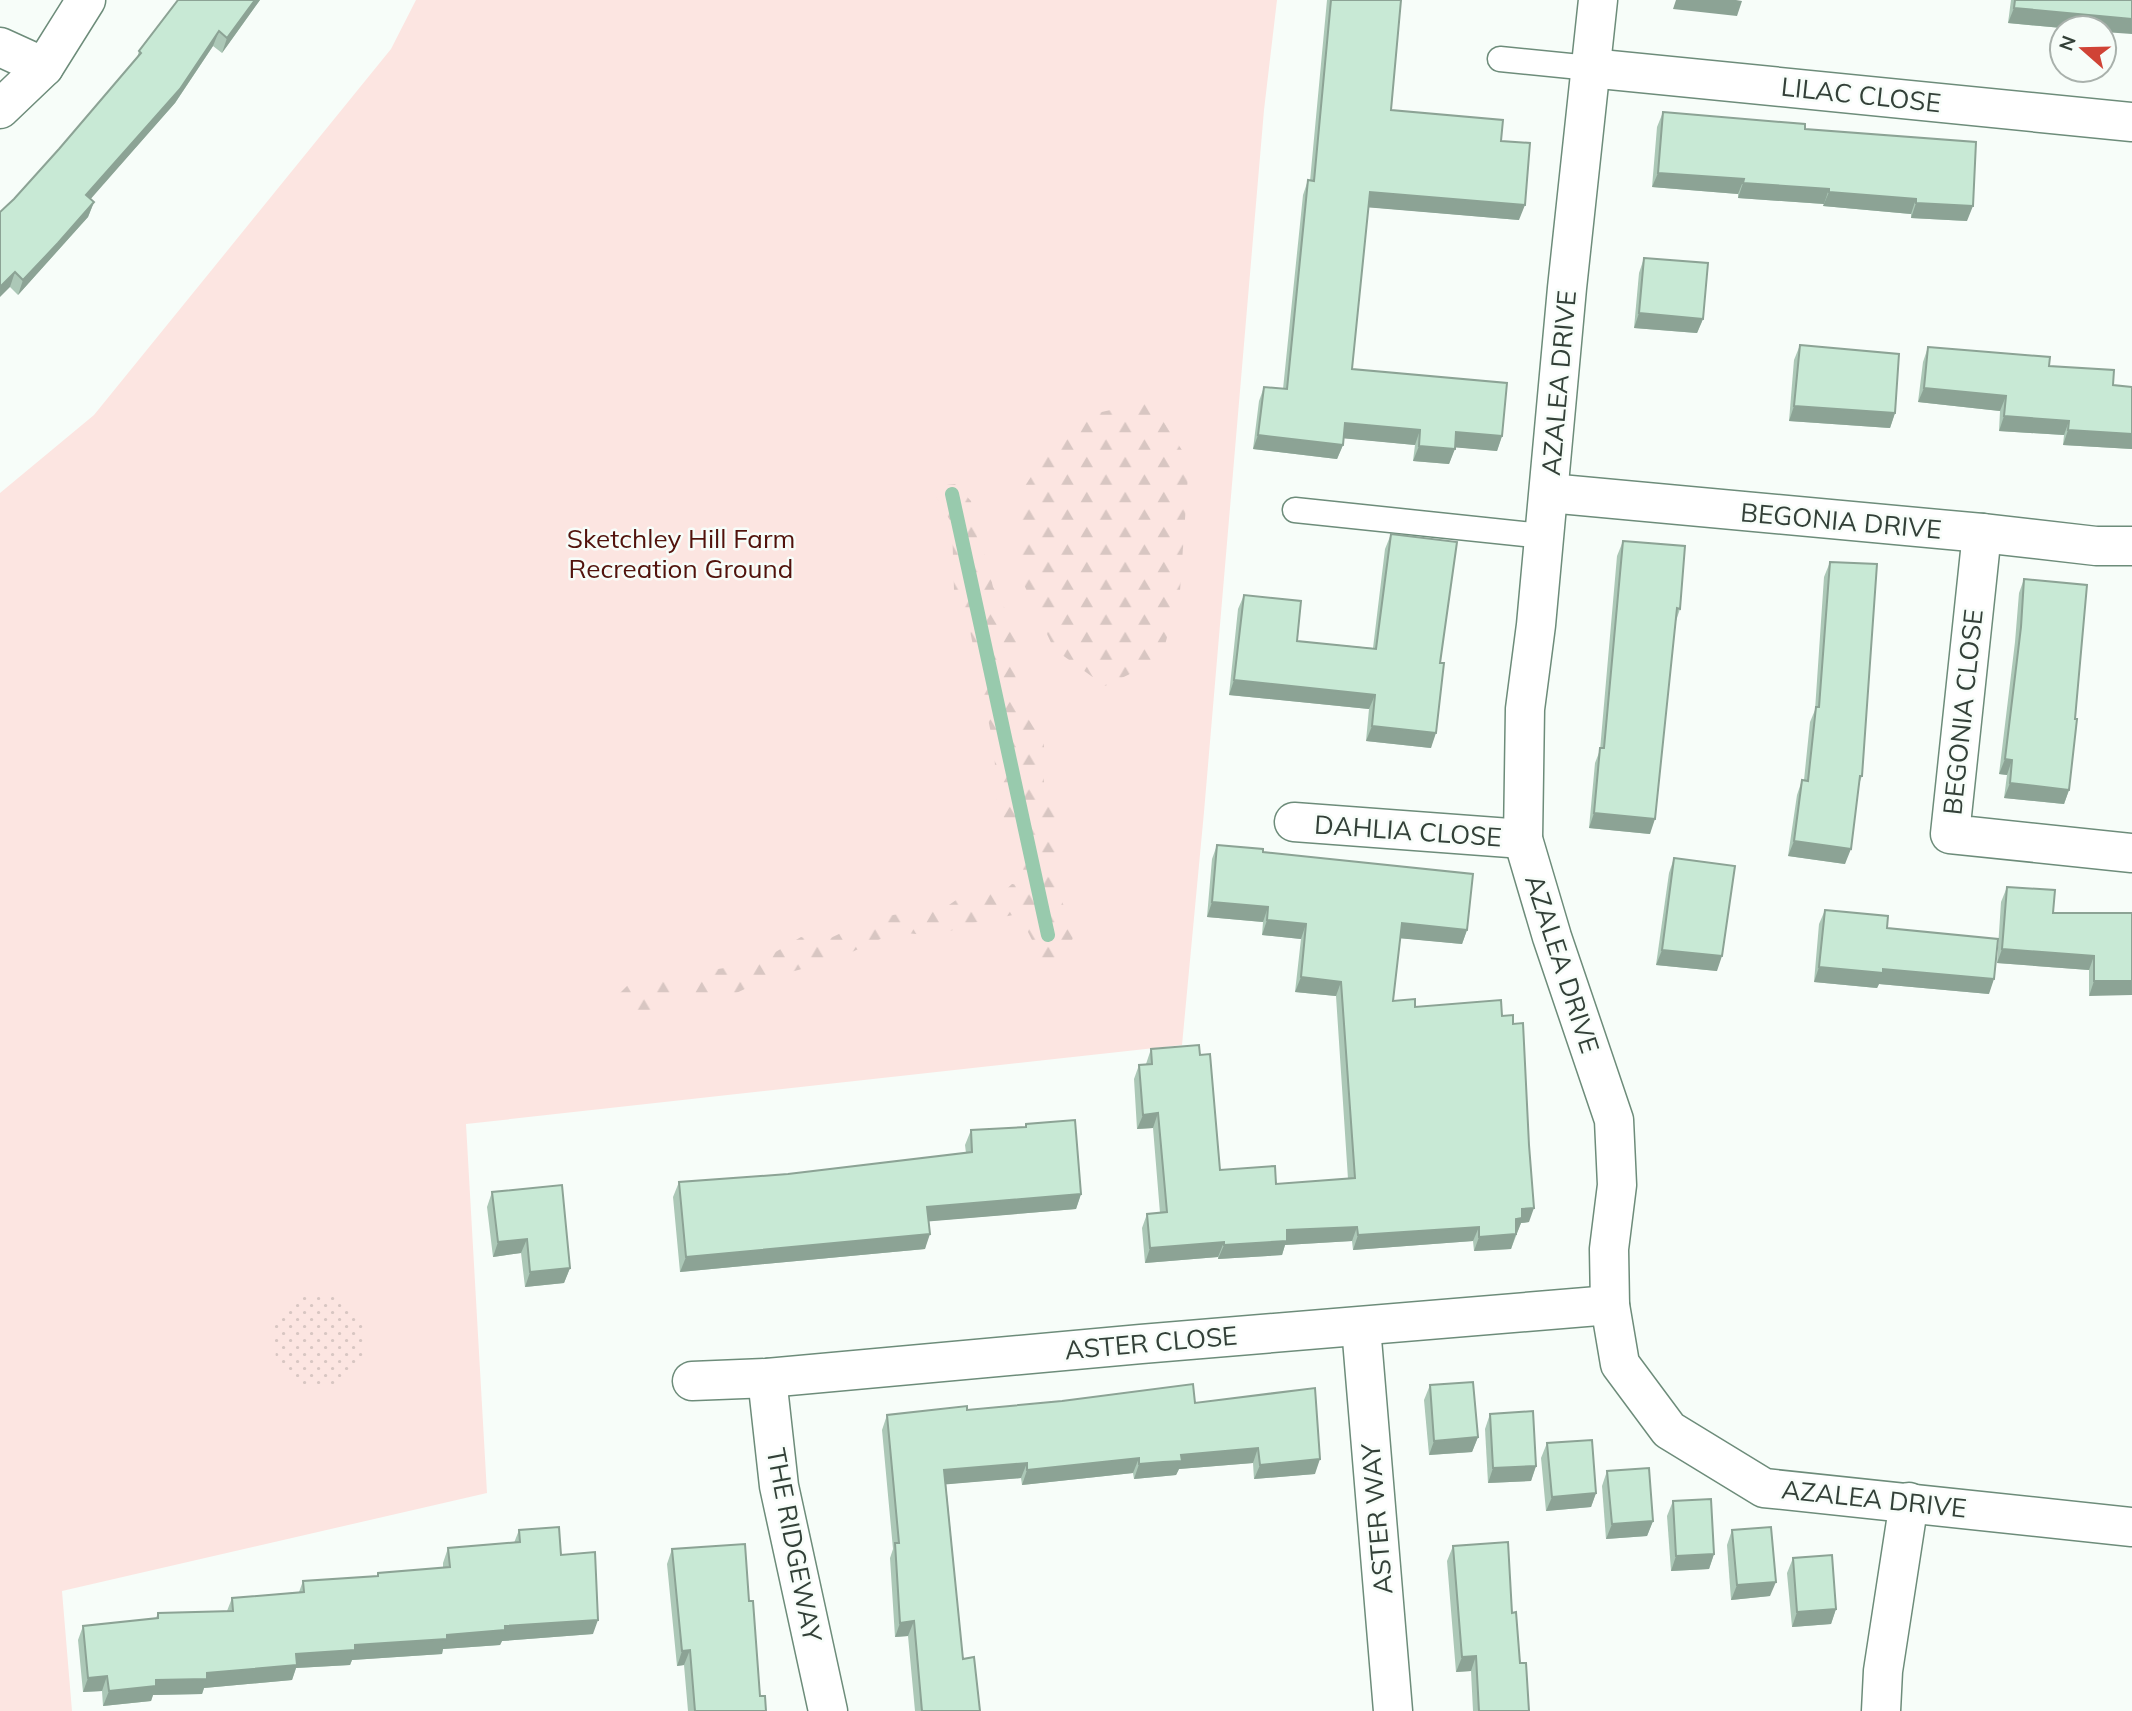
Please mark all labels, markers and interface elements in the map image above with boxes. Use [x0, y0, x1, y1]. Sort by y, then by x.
north arrow [2048, 14, 2118, 84]
text: N [2053, 32, 2081, 54]
street label: LILAC CLOSE [1780, 70, 1943, 119]
street label: AZALEA DRIVE [1534, 289, 1583, 477]
street label: BEGONIA DRIVE [1739, 495, 1943, 546]
park label: Sketchley Hill Farm Recreation Ground [567, 522, 795, 585]
street label: BEGONIA CLOSE [1935, 607, 1990, 816]
street label: DAHLIA CLOSE [1313, 808, 1503, 854]
street label: AZALEA DRIVE [1518, 870, 1607, 1057]
street label: ASTER CLOSE [1063, 1319, 1239, 1366]
street label: ASTER WAY [1353, 1441, 1400, 1596]
street label: THE RIDGEWAY [760, 1445, 830, 1646]
street label: AZALEA DRIVE [1780, 1472, 1968, 1525]

